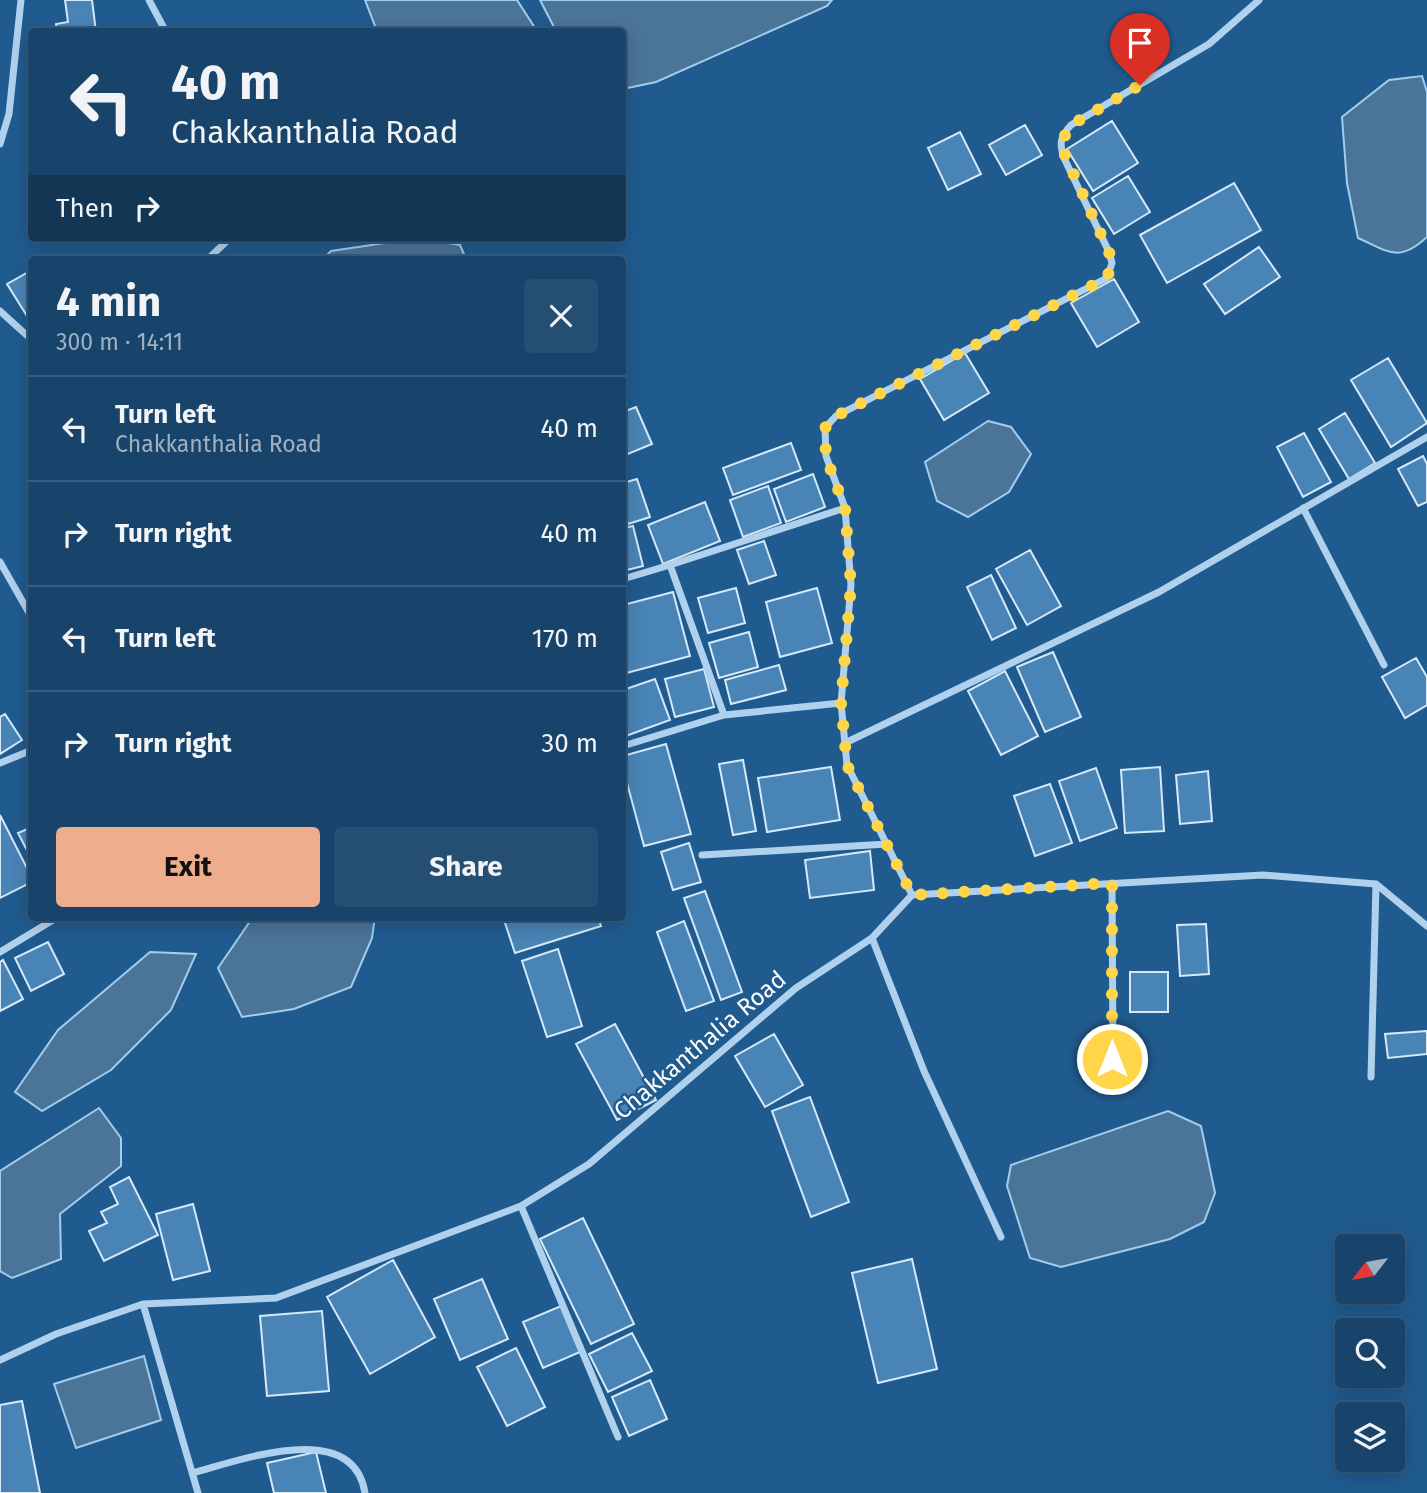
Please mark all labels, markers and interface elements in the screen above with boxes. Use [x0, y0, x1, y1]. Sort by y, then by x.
pin [1110, 13, 1170, 85]
icon: arrive [1121, 24, 1159, 62]
text: 40 m [171, 53, 280, 112]
icon: left [56, 56, 147, 147]
text: Chakkanthalia Road [171, 113, 459, 151]
icon: right [128, 189, 166, 227]
text: Then [56, 193, 114, 224]
text: 4 min [56, 277, 161, 327]
button: close [524, 279, 598, 353]
text: 300 m · 14:11 [56, 328, 183, 356]
text: Turn left [115, 399, 216, 430]
icon: left [56, 410, 94, 448]
text: 40 m [540, 413, 598, 444]
text: Chakkanthalia Road [115, 430, 322, 458]
icon: right [56, 515, 94, 553]
text: Turn right [115, 518, 232, 549]
text: 40 m [540, 518, 598, 549]
icon: left [56, 620, 94, 658]
text: Turn left [115, 623, 216, 654]
text: 170 m [532, 623, 598, 654]
icon: right [56, 725, 94, 763]
text: Turn right [115, 728, 232, 759]
text: 30 m [541, 728, 598, 759]
button: Exit [56, 827, 320, 907]
button: Share [334, 827, 598, 907]
street label: Chakkanthalia Road [608, 965, 792, 1125]
position arrow [1075, 1022, 1149, 1096]
north arrow [1335, 1234, 1405, 1304]
map controls [1335, 1234, 1405, 1472]
button: search [1335, 1318, 1405, 1388]
button: layers [1335, 1402, 1405, 1472]

